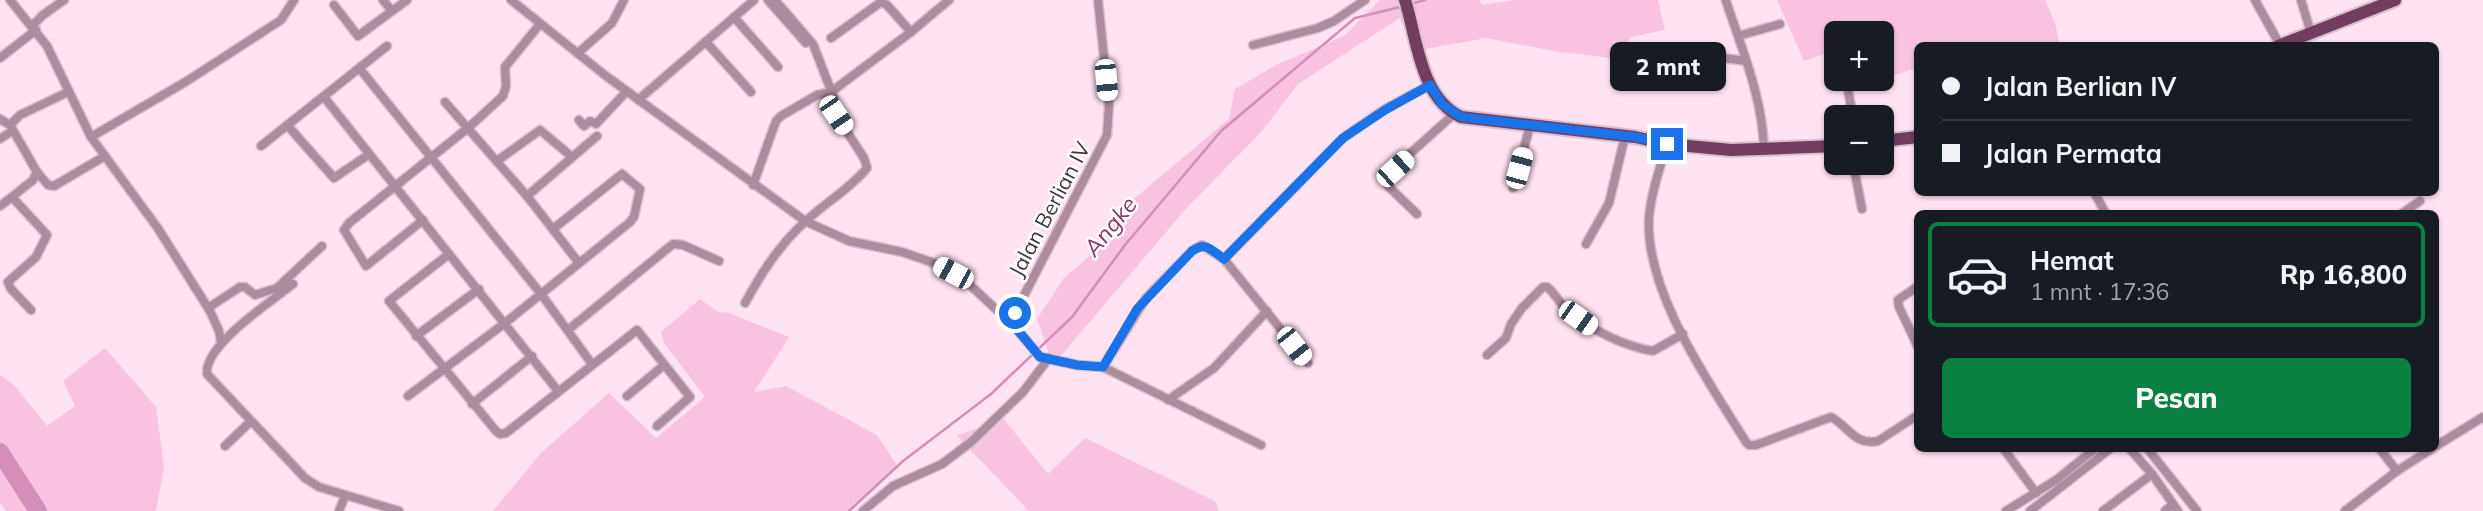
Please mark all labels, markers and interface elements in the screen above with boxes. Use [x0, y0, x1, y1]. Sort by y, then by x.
map controls [1824, 21, 1894, 175]
button: + [1824, 21, 1894, 91]
callout: 2 mnt [1609, 43, 1725, 92]
text: 2 mnt [1636, 52, 1700, 81]
car [1094, 58, 1119, 102]
text: Jalan Berlian IV [1984, 70, 2176, 103]
car [816, 92, 857, 138]
button: − [1824, 105, 1894, 175]
route end [1651, 128, 1683, 160]
street label: Jalan Berlian IV [1003, 137, 1096, 281]
text: Jalan Permata [1984, 137, 2162, 170]
car [1504, 145, 1535, 191]
car [1373, 147, 1418, 191]
water label: Angke [1077, 190, 1143, 262]
icon: car [1946, 243, 2009, 306]
text: Hemat [2030, 244, 2114, 277]
car [930, 254, 977, 292]
text: Rp 16,800 [2280, 258, 2407, 291]
text: 1 mnt · 17:36 [2030, 277, 2169, 306]
route start [999, 297, 1031, 329]
car [1555, 297, 1602, 339]
car [1273, 323, 1316, 369]
button: Pesan [1942, 358, 2411, 438]

